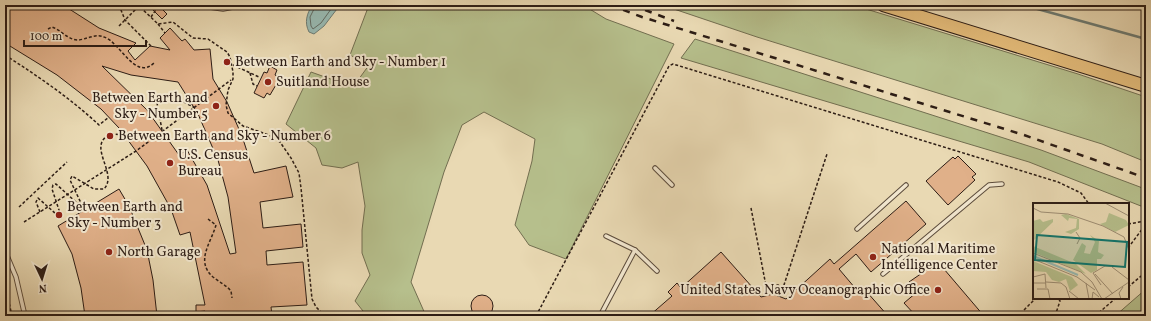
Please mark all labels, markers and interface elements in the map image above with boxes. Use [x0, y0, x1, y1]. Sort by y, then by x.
scale bar [24, 22, 146, 48]
text: 100 m [30, 29, 63, 45]
place label: Between Earth and Sky - Number 1 [235, 53, 446, 72]
marker: Between Earth and Sky - Number 1 [222, 57, 232, 67]
place label: Suitland House [276, 73, 370, 92]
marker: Suitland House [263, 77, 273, 87]
place label: Between Earth and Sky - Number 5 [92, 89, 208, 124]
marker: Between Earth and Sky - Number 5 [211, 101, 221, 111]
place label: Between Earth and Sky - Number 6 [118, 127, 331, 146]
marker: Between Earth and Sky - Number 6 [105, 131, 115, 141]
place label: U.S. Census Bureau [178, 146, 248, 181]
marker: U.S. Census Bureau [165, 158, 175, 168]
place label: Between Earth and Sky - Number 3 [67, 198, 183, 233]
inset map [1033, 203, 1129, 299]
marker: Between Earth and Sky - Number 3 [54, 210, 64, 220]
place label: National Maritime Intelligence Center [881, 240, 998, 275]
place label: North Garage [117, 243, 201, 262]
marker: North Garage [104, 247, 114, 257]
marker: National Maritime Intelligence Center [868, 252, 878, 262]
north arrow [22, 259, 62, 299]
text: N [38, 280, 47, 295]
place label: United States Navy Oceanographic Office [680, 281, 930, 300]
marker: United States Navy Oceanographic Office [933, 285, 943, 295]

